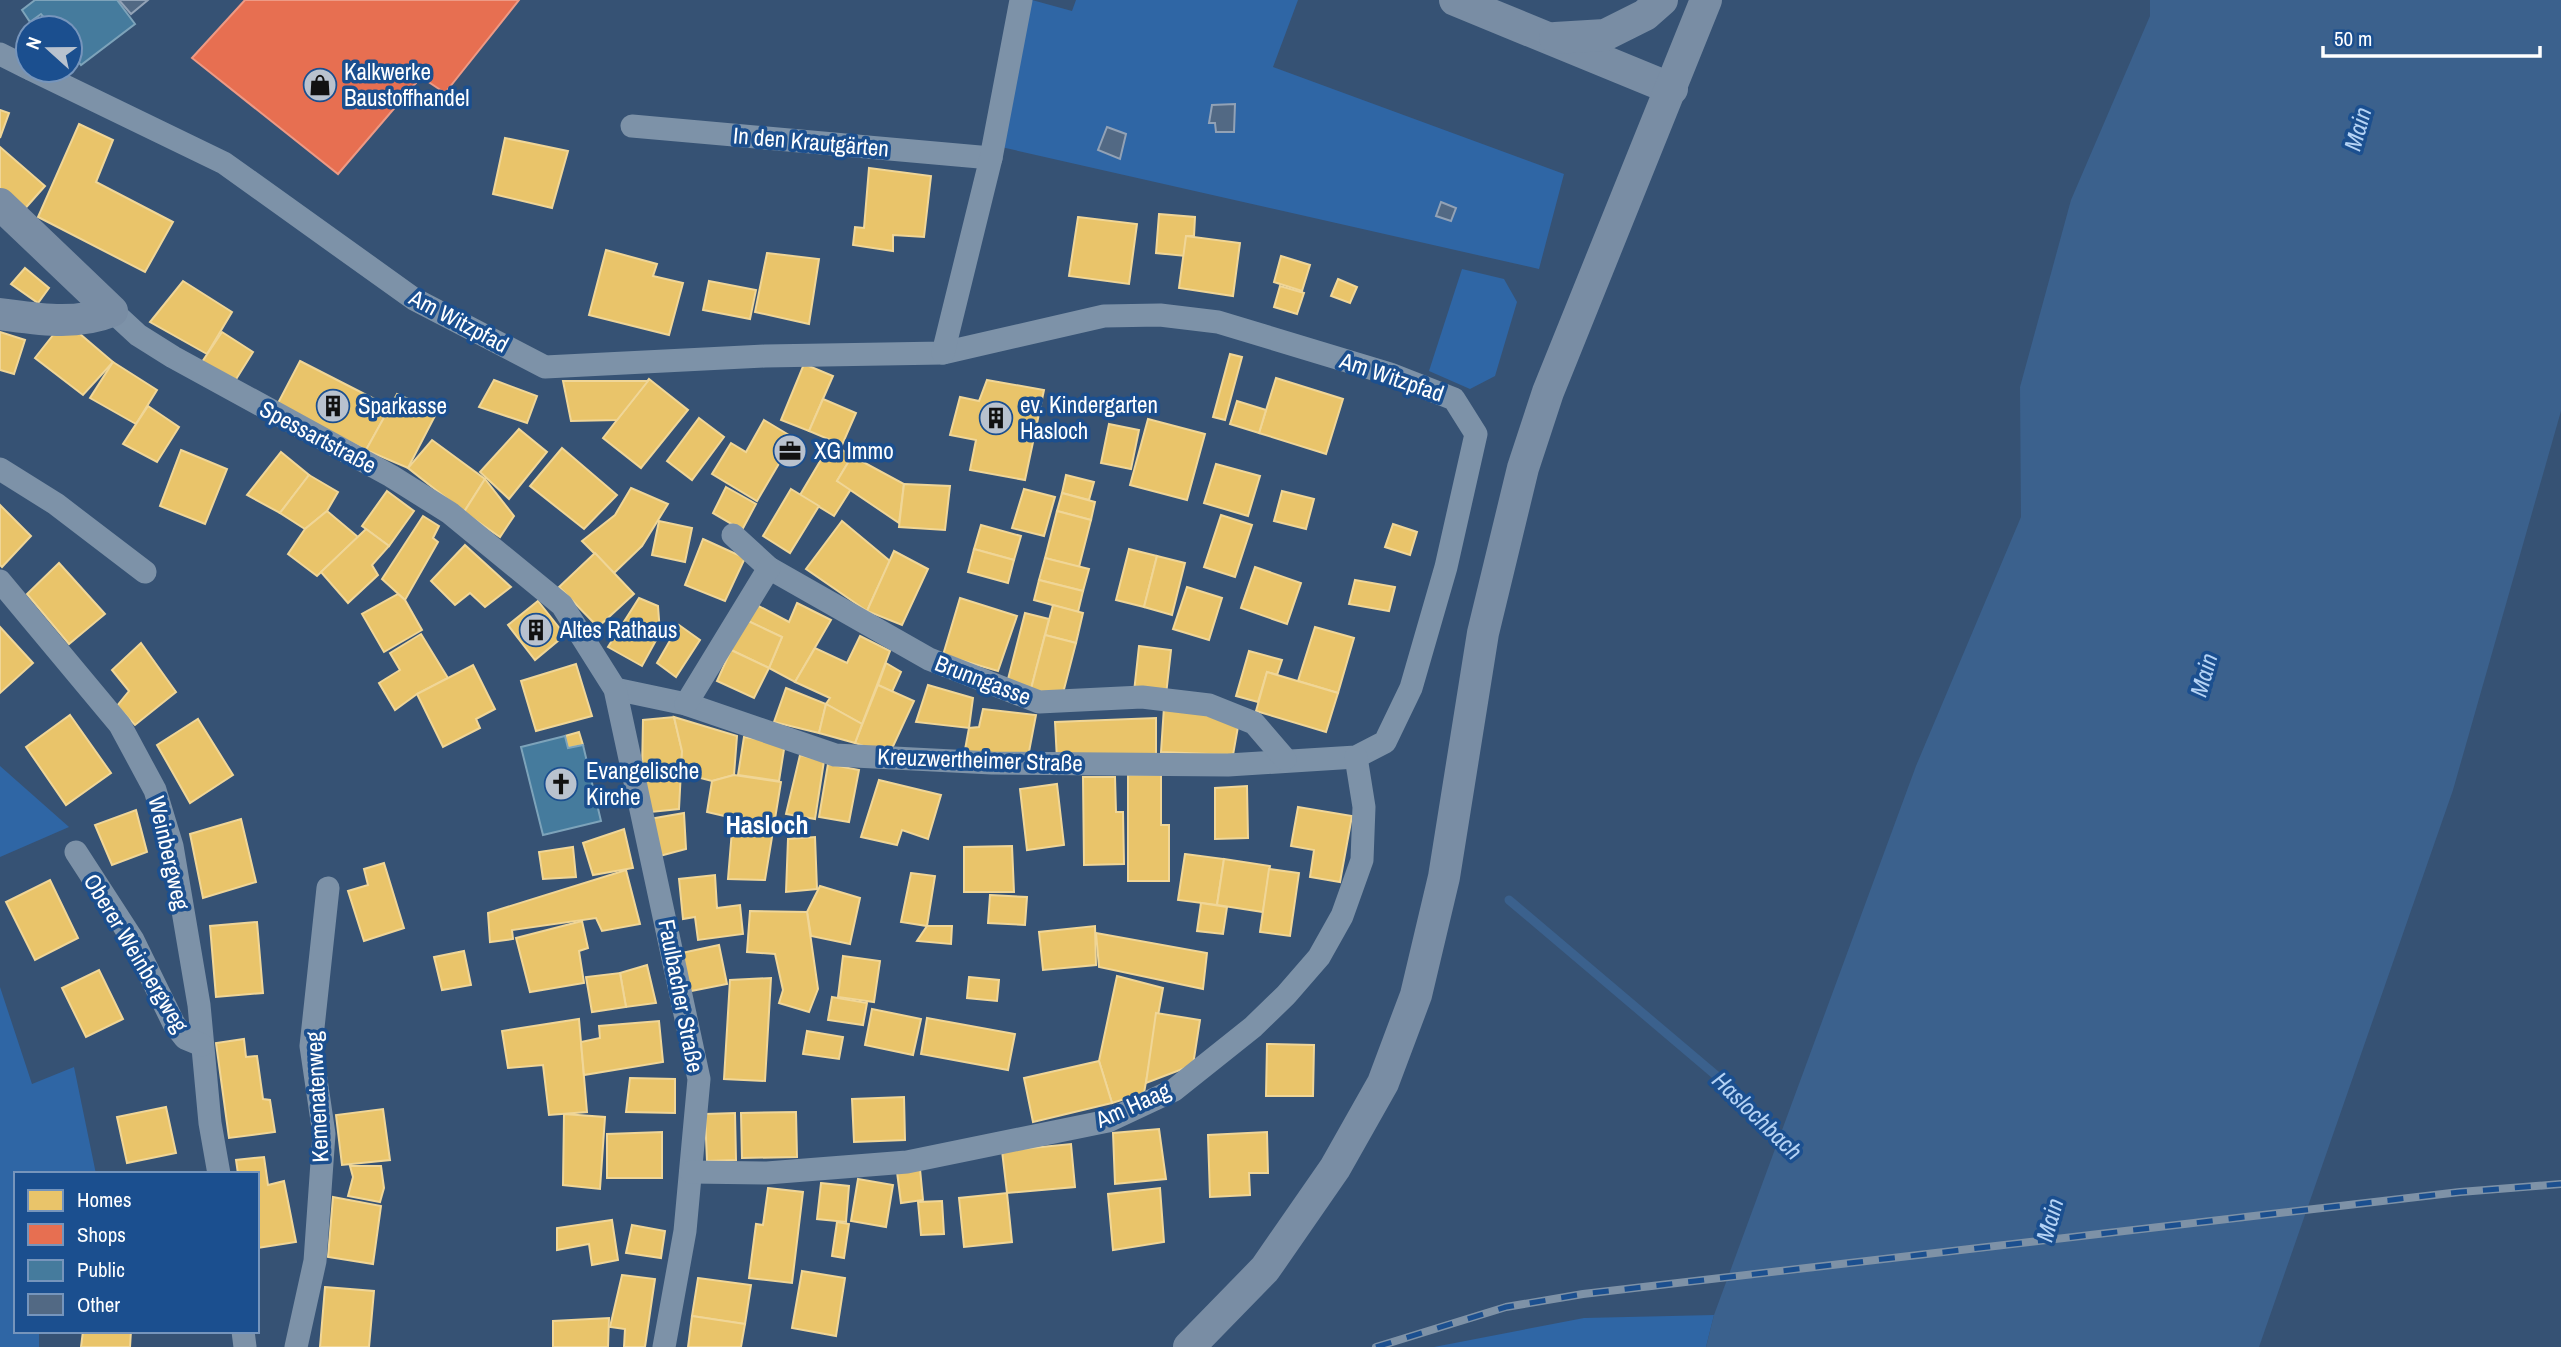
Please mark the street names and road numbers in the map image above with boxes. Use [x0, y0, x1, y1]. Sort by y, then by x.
street label: In den Krautgärten [732, 119, 890, 164]
street label: Am Witzpfad [403, 281, 514, 360]
street label: Am Witzpfad [1335, 344, 1448, 409]
street label: Spessartstraße [254, 393, 382, 480]
street label: Brunngasse [931, 647, 1036, 712]
street label: Kreuzwertheimer Straße [877, 740, 1083, 779]
street label: Weinbergweg [141, 793, 198, 913]
street label: Oberer Weinbergweg [77, 868, 196, 1038]
street label: Faulbacher Straße [651, 917, 712, 1075]
street label: Kemenatenweg [298, 1030, 335, 1163]
street label: Am Haag [1090, 1074, 1175, 1135]

